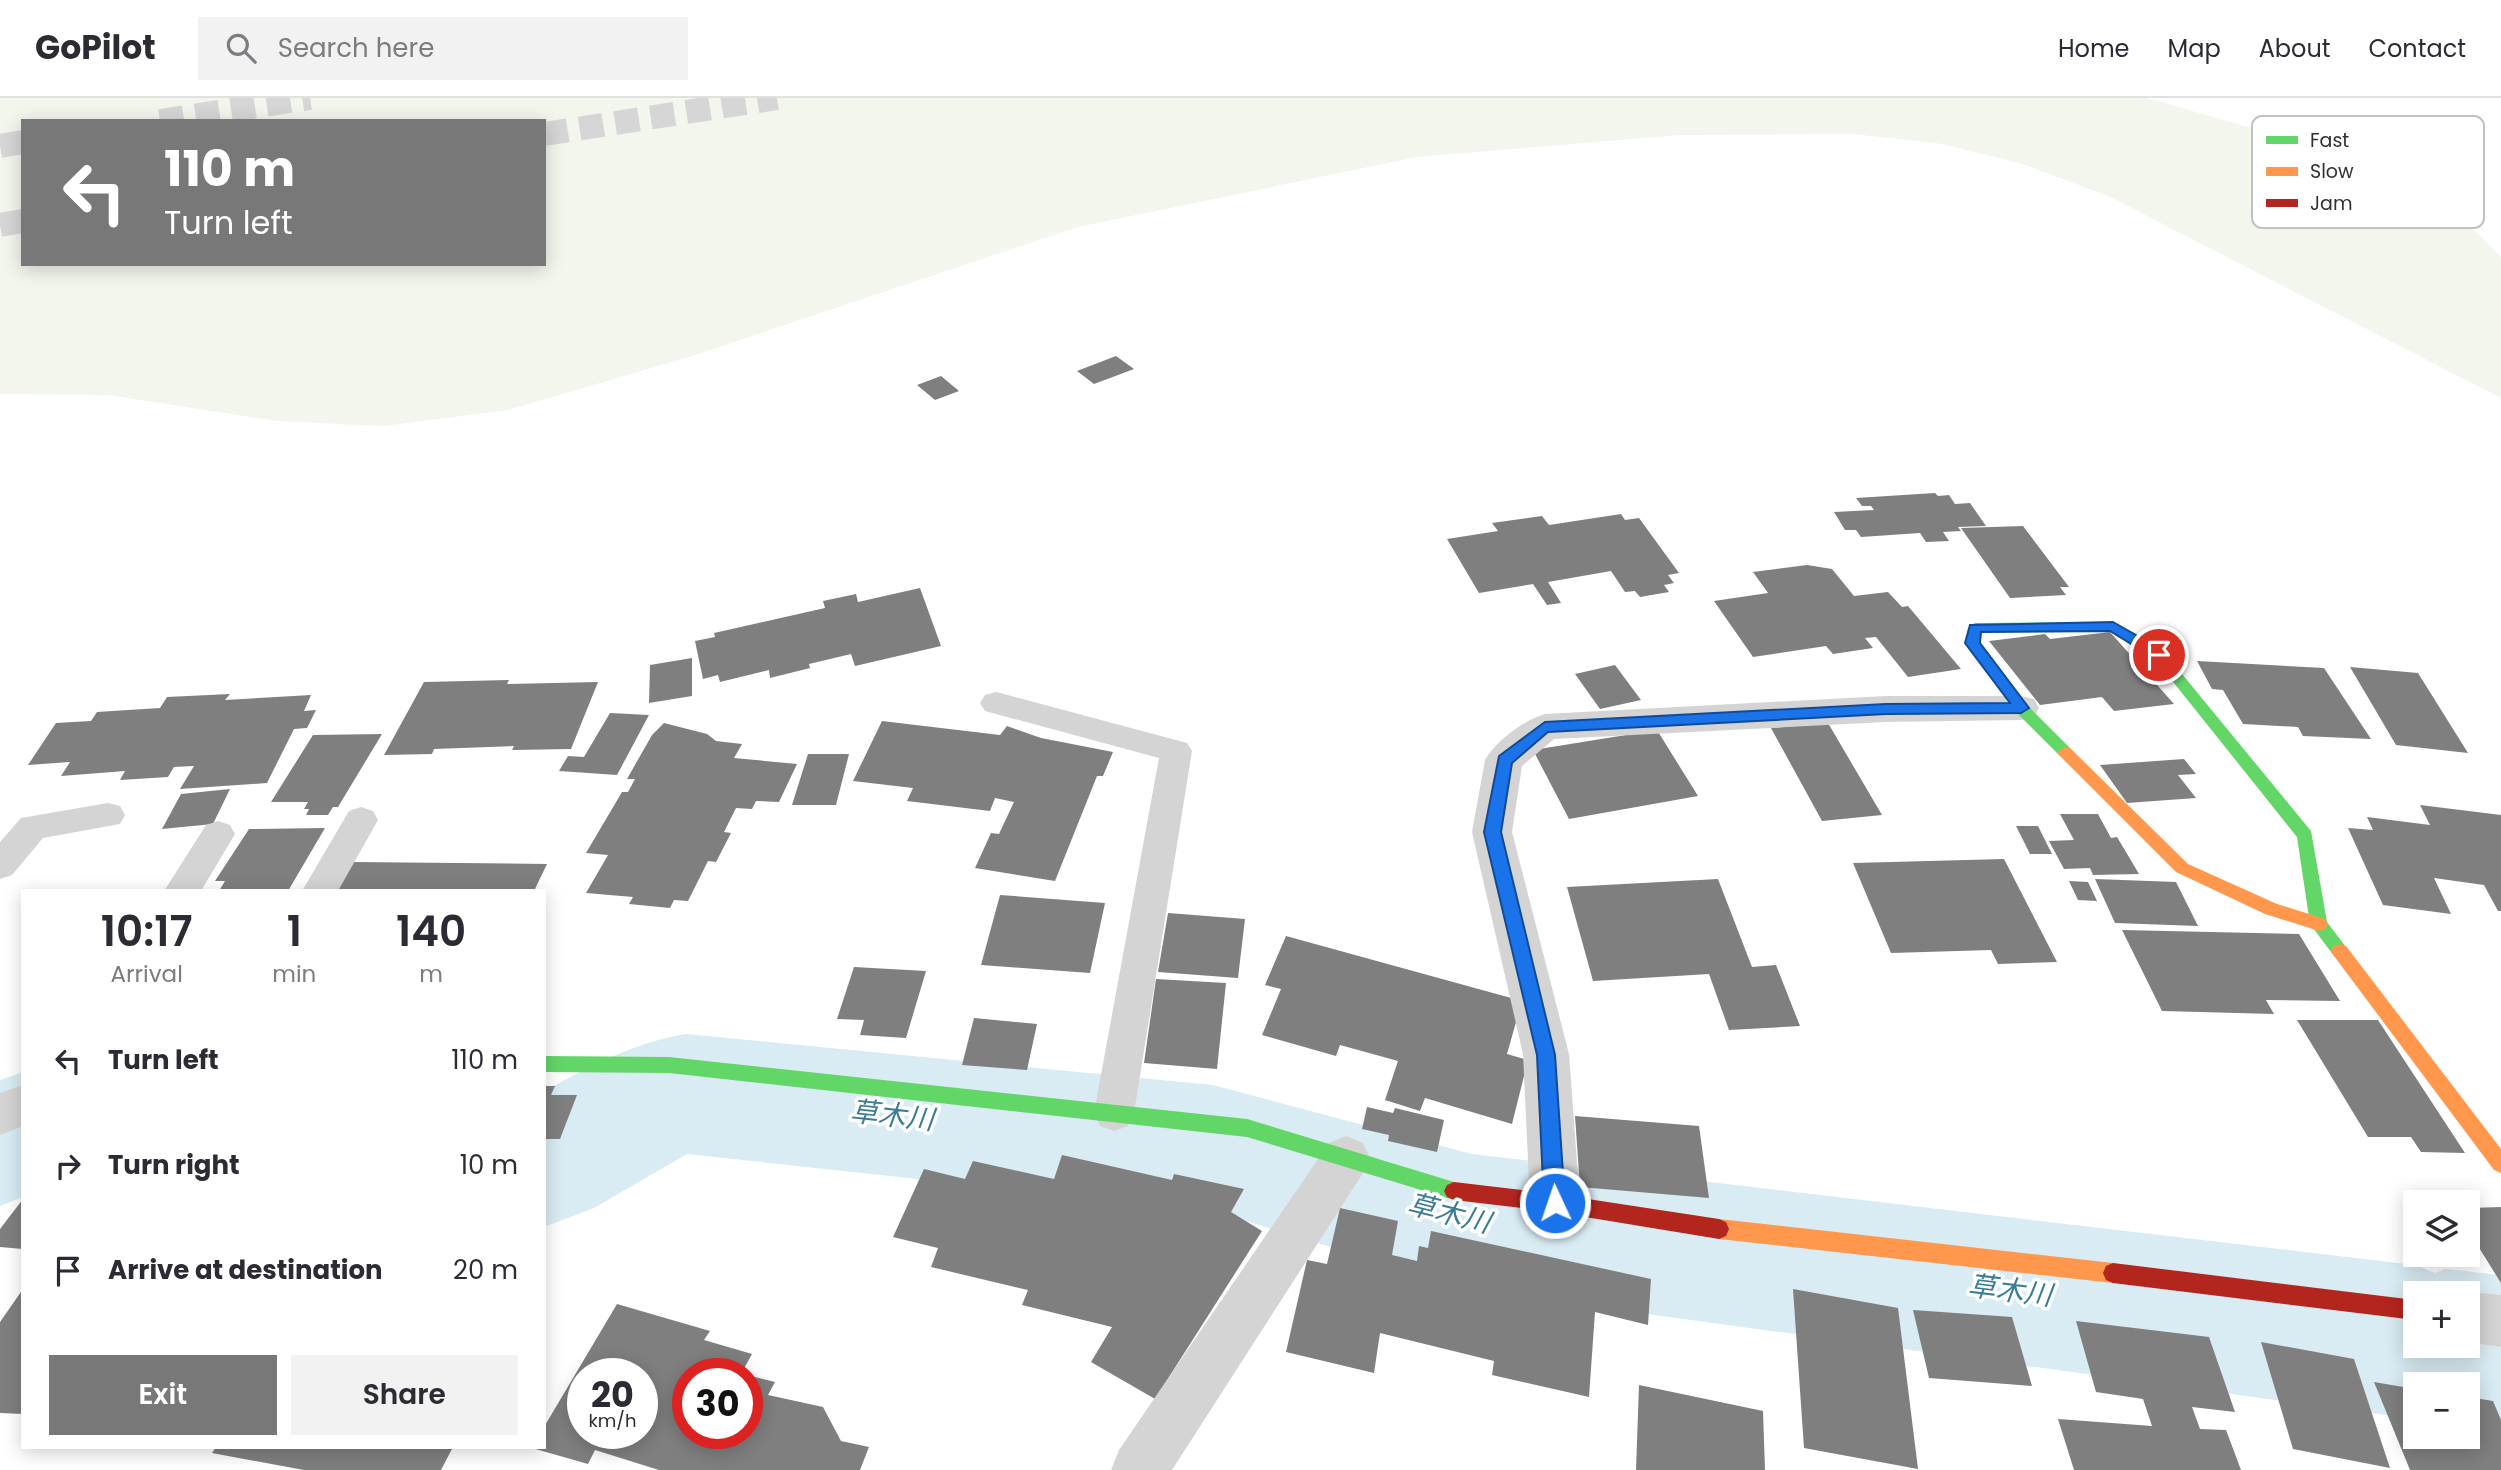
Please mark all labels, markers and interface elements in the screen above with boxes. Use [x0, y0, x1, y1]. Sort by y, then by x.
search box [198, 17, 688, 80]
text: GoPilot [35, 24, 156, 71]
icon: search [222, 29, 260, 67]
text: Search here [278, 30, 434, 66]
text: Home [2058, 32, 2130, 65]
text: Map [2168, 32, 2221, 65]
text: About [2259, 32, 2330, 65]
text: Contact [2368, 32, 2466, 65]
legend [2252, 116, 2484, 228]
text: Fast [2310, 127, 2349, 154]
text: 110 m [164, 135, 295, 203]
icon: left [49, 147, 140, 238]
text: Slow [2310, 158, 2354, 185]
text: Jam [2310, 190, 2352, 217]
text: Turn left [164, 200, 293, 245]
pin [2129, 625, 2189, 685]
icon: arrive [2140, 636, 2178, 674]
text: 10:17 [101, 902, 192, 961]
text: 1 [287, 902, 302, 961]
text: 140 [396, 902, 466, 961]
text: Arrival [110, 958, 183, 990]
text: min [272, 958, 316, 990]
text: m [419, 958, 443, 990]
icon: left [49, 1042, 87, 1080]
text: Turn left [108, 1042, 219, 1078]
text: 110 m [451, 1042, 518, 1078]
water label: 草木川 [848, 1092, 939, 1140]
icon: right [49, 1147, 87, 1185]
text: Turn right [108, 1147, 240, 1183]
text: 10 m [460, 1147, 518, 1183]
position arrow [1518, 1166, 1592, 1240]
water label: 草木川 [1403, 1184, 1497, 1243]
map controls [2403, 1190, 2480, 1449]
button: layers [2403, 1190, 2480, 1267]
icon: arrive [49, 1252, 87, 1290]
text: Arrive at destination [108, 1252, 383, 1288]
text: 20 m [453, 1252, 518, 1288]
water label: 草木川 [1966, 1266, 2057, 1315]
button: + [2403, 1281, 2480, 1358]
button: Exit [49, 1355, 277, 1435]
button: Share [291, 1355, 518, 1435]
speed limit sign: 30 [672, 1358, 763, 1449]
text: 20 [591, 1370, 634, 1419]
button: − [2403, 1372, 2480, 1449]
text: km/h [589, 1408, 636, 1433]

